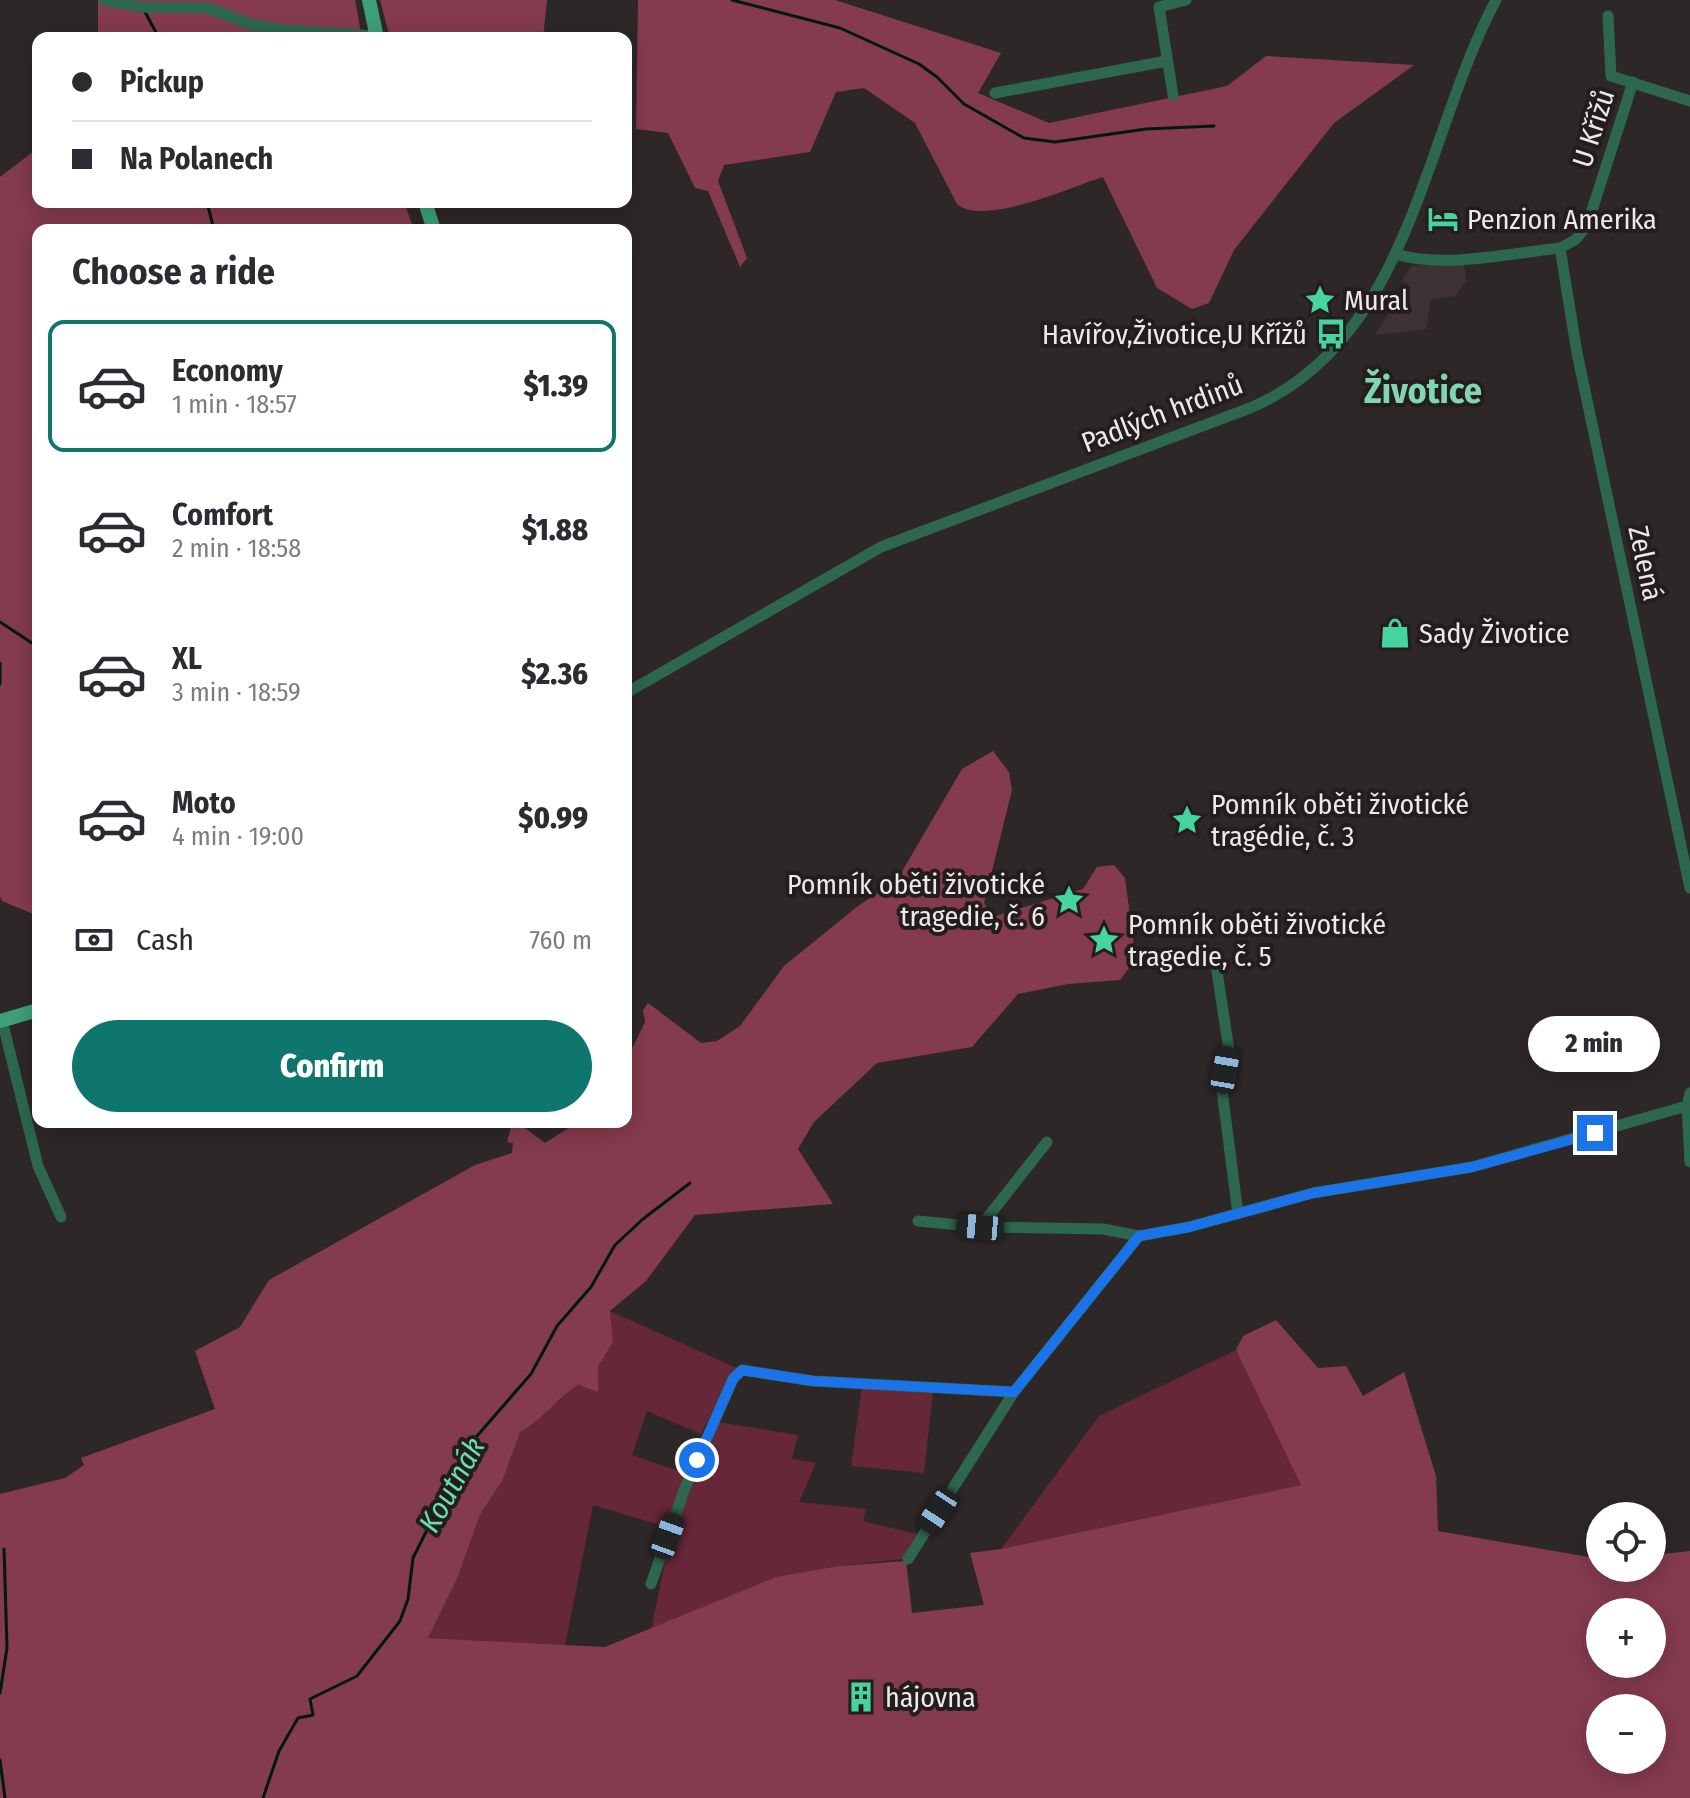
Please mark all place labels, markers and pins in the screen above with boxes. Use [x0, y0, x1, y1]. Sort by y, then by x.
hotel icon: Penzion Amerika [1426, 202, 1460, 236]
place label: Penzion Amerika [1467, 203, 1657, 236]
place icon: Mural [1303, 283, 1337, 317]
place label: Mural [1344, 284, 1408, 317]
bus stop icon: Havířov,Životice,U Křížů [1314, 317, 1348, 351]
place label: Havířov,Životice,U Křížů [1042, 318, 1307, 351]
shop icon: Sady Životice [1378, 616, 1412, 650]
place label: Sady Životice [1419, 617, 1570, 650]
place label: Pomník oběti životické tragédie, č. 3 [1211, 788, 1469, 853]
place icon: Pomník oběti životické tragédie, č. 3 [1170, 803, 1204, 837]
place label: Pomník oběti životické tragedie, č. 6 [787, 868, 1045, 933]
place icon: Pomník oběti životické tragedie, č. 6 [1052, 883, 1086, 917]
place label: Pomník oběti životické tragedie, č. 5 [1128, 908, 1386, 973]
place icon: Pomník oběti životické tragedie, č. 5 [1087, 923, 1121, 957]
building icon: hájovna [844, 1680, 878, 1714]
place label: hájovna [885, 1681, 976, 1714]

